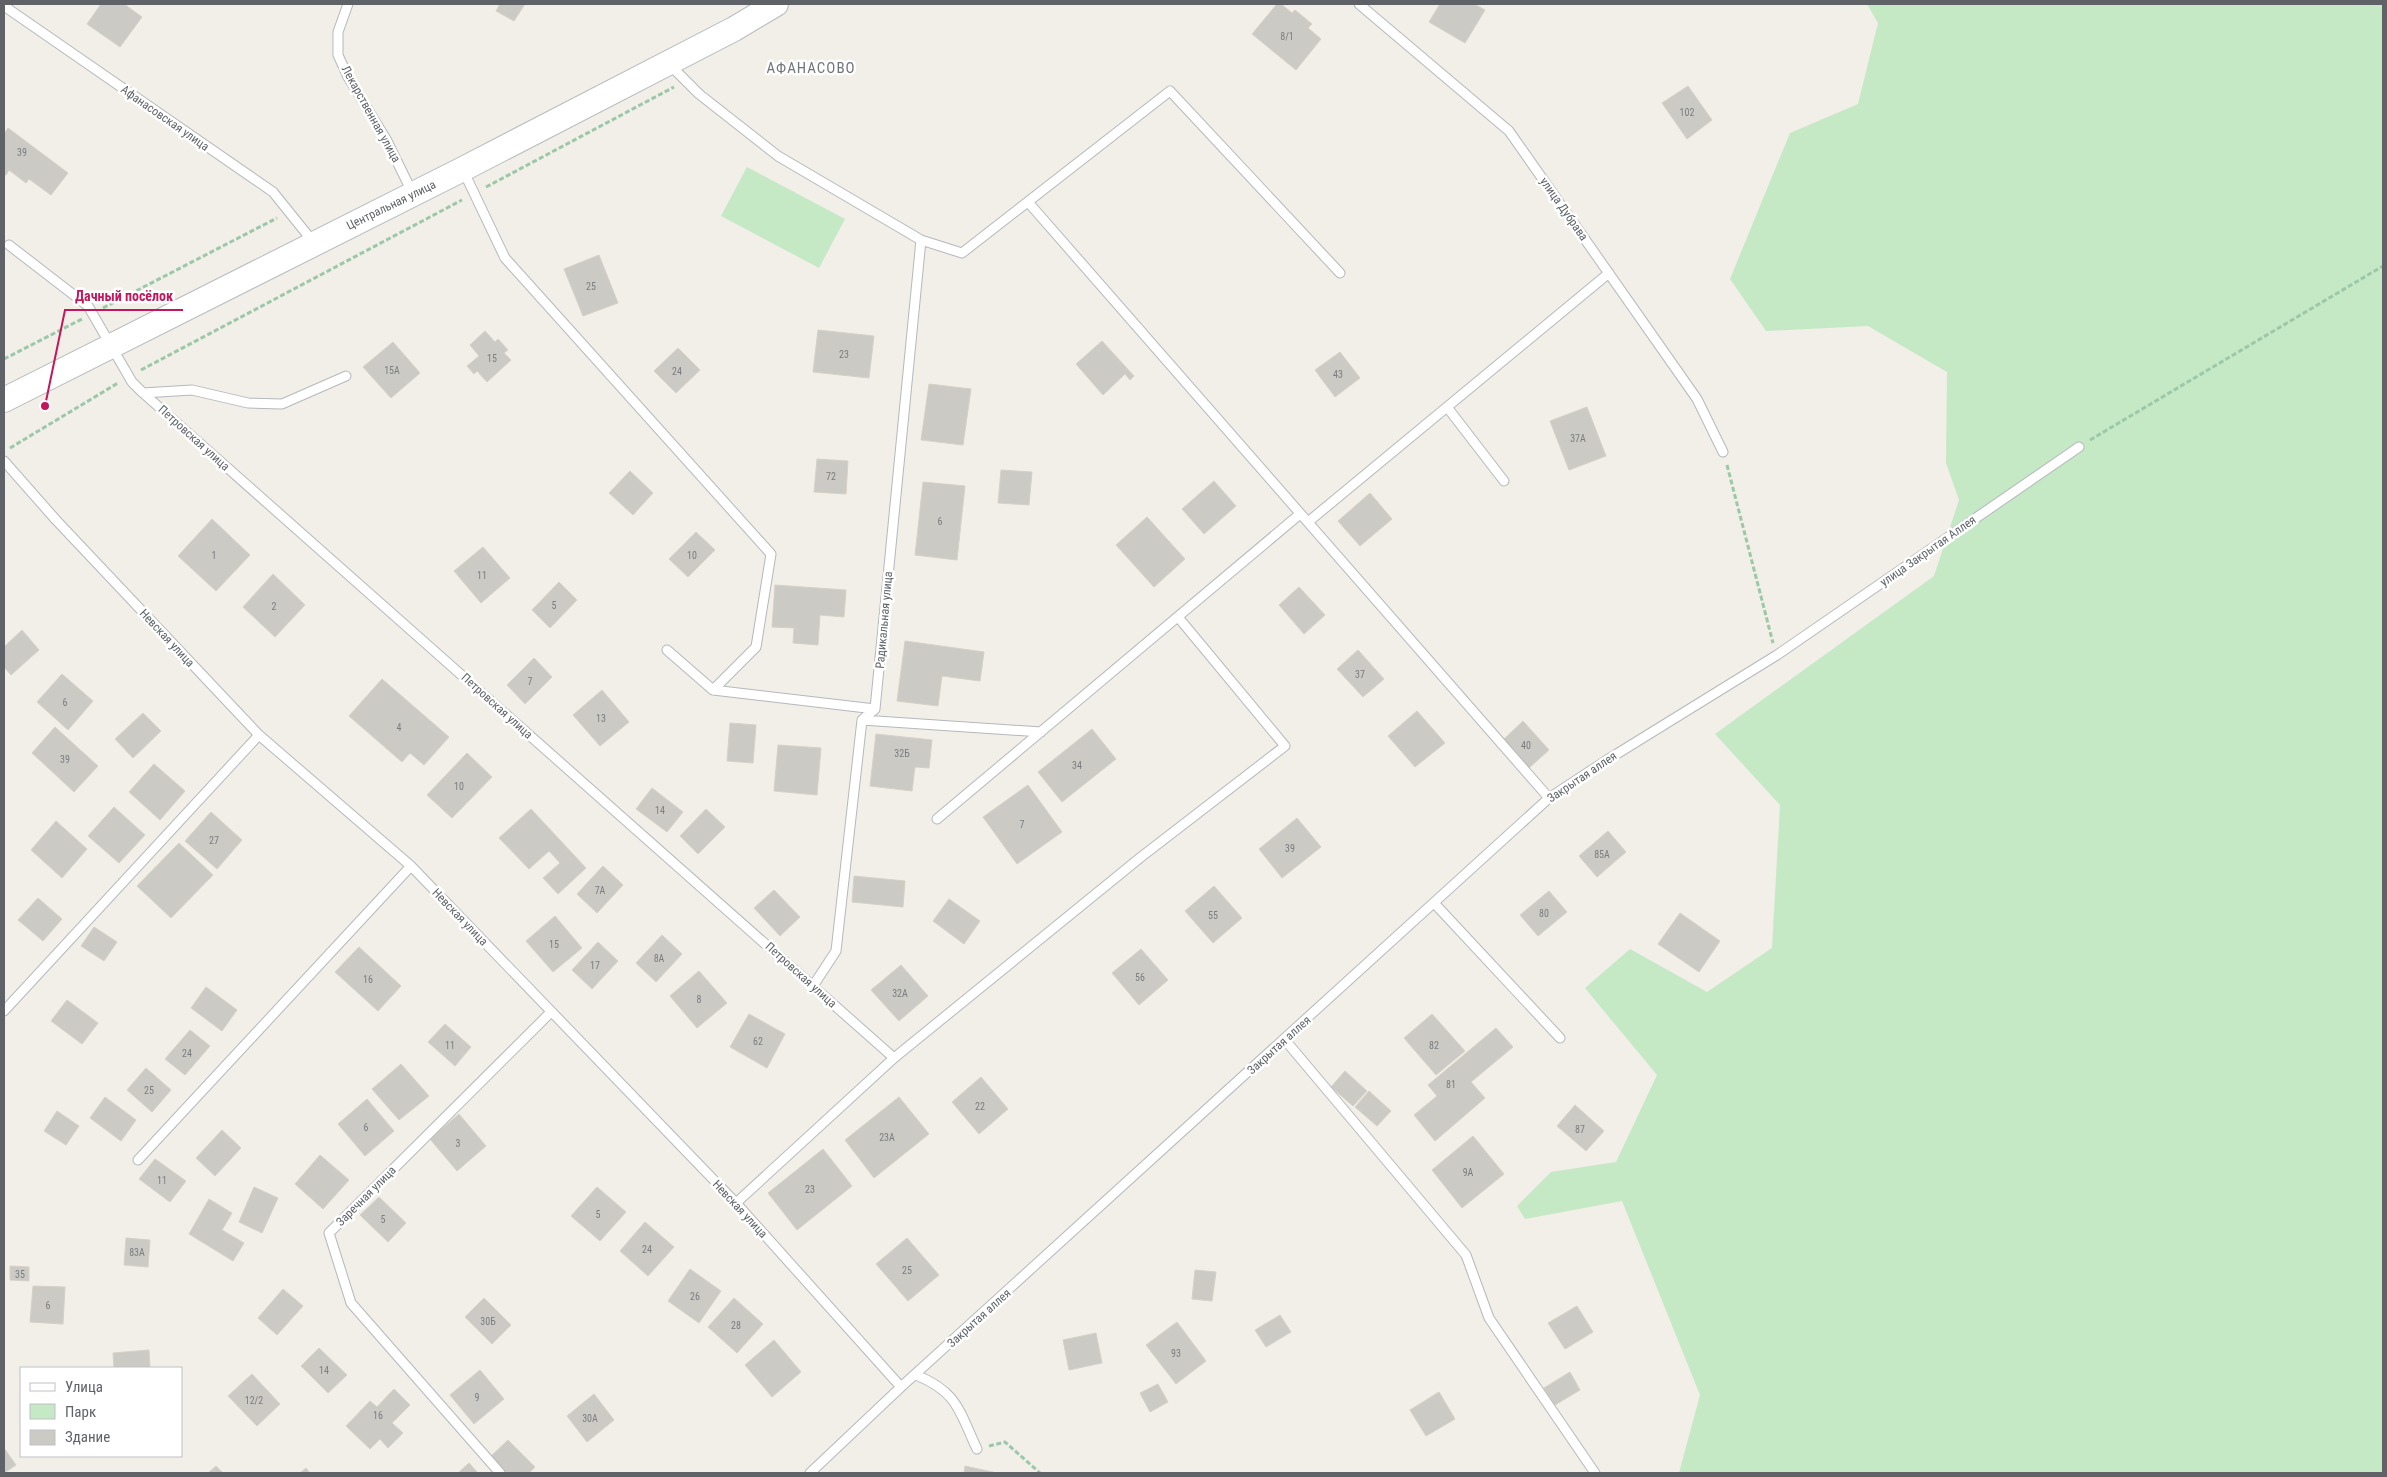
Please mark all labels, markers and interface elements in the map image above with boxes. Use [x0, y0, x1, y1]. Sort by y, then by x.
house number: 8/1 [1280, 31, 1294, 42]
district label: АФАНАСОВО [766, 59, 856, 77]
street label: Лекарственная улица [339, 63, 403, 165]
street label: Афанасовская улица [118, 82, 212, 154]
house number: 102 [1680, 107, 1694, 118]
house number: 39 [17, 147, 27, 158]
street label: улица Дубрава [1537, 175, 1591, 243]
street label: Центральная улица [344, 177, 438, 233]
callout: Дачный посёлок [65, 281, 183, 310]
house number: 25 [586, 281, 596, 292]
text: Дачный посёлок [75, 288, 173, 304]
house number: 23 [839, 349, 849, 360]
house number: 15 [487, 353, 497, 364]
house number: 15А [384, 365, 400, 376]
house number: 24 [672, 366, 682, 377]
house number: 43 [1333, 369, 1343, 380]
street label: Петровская улица [156, 402, 233, 474]
house number: 37А [1570, 433, 1586, 444]
house number: 72 [826, 471, 836, 482]
street label: улица Закрытая Аллея [1877, 513, 1979, 589]
house number: 6 [938, 516, 943, 527]
house number: 1 [212, 550, 216, 561]
house number: 10 [687, 550, 697, 561]
house number: 11 [477, 570, 487, 581]
street label: Радикальная улица [873, 570, 895, 669]
house number: 5 [552, 600, 557, 611]
house number: 2 [272, 601, 277, 612]
street label: Невская улица [137, 606, 197, 670]
house number: 37 [1355, 669, 1365, 680]
street label: Петровская улица [459, 670, 536, 742]
house number: 7 [528, 676, 533, 687]
house number: 6 [63, 697, 68, 708]
house number: 13 [596, 713, 606, 724]
house number: 4 [397, 722, 402, 733]
house number: 40 [1521, 740, 1531, 751]
house number: 32Б [894, 748, 910, 759]
street label: Закрытая аллея [1545, 749, 1619, 805]
house number: 39 [60, 754, 70, 765]
house number: 34 [1072, 760, 1082, 771]
house number: 10 [454, 781, 464, 792]
house number: 14 [655, 805, 665, 816]
house number: 7 [1020, 819, 1025, 830]
house number: 27 [209, 835, 219, 846]
house number: 39 [1285, 843, 1295, 854]
house number: 85А [1594, 849, 1610, 860]
house number: 7А [595, 885, 606, 896]
street label: Невская улица [429, 886, 491, 949]
house number: 80 [1539, 908, 1549, 919]
house number: 55 [1208, 910, 1218, 921]
house number: 15 [549, 939, 559, 950]
street label: Петровская улица [763, 939, 840, 1011]
house number: 8А [654, 953, 665, 964]
house number: 17 [590, 960, 600, 971]
house number: 56 [1135, 972, 1145, 983]
house number: 16 [363, 974, 373, 985]
house number: 32А [892, 988, 908, 999]
house number: 8 [697, 994, 702, 1005]
street label: Закрытая аллея [1244, 1013, 1314, 1077]
house number: 62 [753, 1036, 763, 1047]
house number: 11 [445, 1040, 455, 1051]
house number: 82 [1429, 1040, 1439, 1051]
house number: 24 [182, 1048, 192, 1059]
house number: 81 [1446, 1079, 1456, 1090]
house number: 25 [144, 1085, 154, 1096]
house number: 22 [975, 1101, 985, 1112]
house number: 6 [364, 1122, 369, 1133]
house number: 87 [1575, 1124, 1585, 1135]
house number: 23А [879, 1132, 895, 1143]
house number: 3 [456, 1138, 461, 1149]
street label: Заречная улица [333, 1163, 399, 1229]
house number: 9А [1463, 1167, 1474, 1178]
house number: 11 [157, 1175, 167, 1186]
street label: Невская улица [710, 1177, 770, 1241]
house number: 23 [805, 1184, 815, 1195]
house number: 5 [596, 1209, 601, 1220]
house number: 5 [381, 1214, 386, 1225]
house number: 24 [642, 1244, 652, 1255]
house number: 83А [129, 1247, 145, 1258]
house number: 25 [902, 1265, 912, 1276]
house number: 35 [15, 1269, 25, 1280]
street label: Закрытая аллея [944, 1286, 1014, 1350]
house number: 26 [690, 1291, 700, 1302]
house number: 6 [46, 1300, 51, 1311]
house number: 30Б [480, 1316, 496, 1327]
house number: 28 [731, 1320, 741, 1331]
house number: 93 [1171, 1348, 1181, 1359]
house number: 14 [319, 1365, 329, 1376]
legend [20, 1367, 182, 1457]
text: Улица [65, 1378, 103, 1396]
house number: 9 [475, 1392, 480, 1403]
house number: 12/2 [245, 1395, 263, 1406]
text: Парк [65, 1403, 96, 1421]
house number: 16 [373, 1410, 383, 1421]
house number: 30А [582, 1413, 598, 1424]
text: Здание [65, 1428, 110, 1446]

